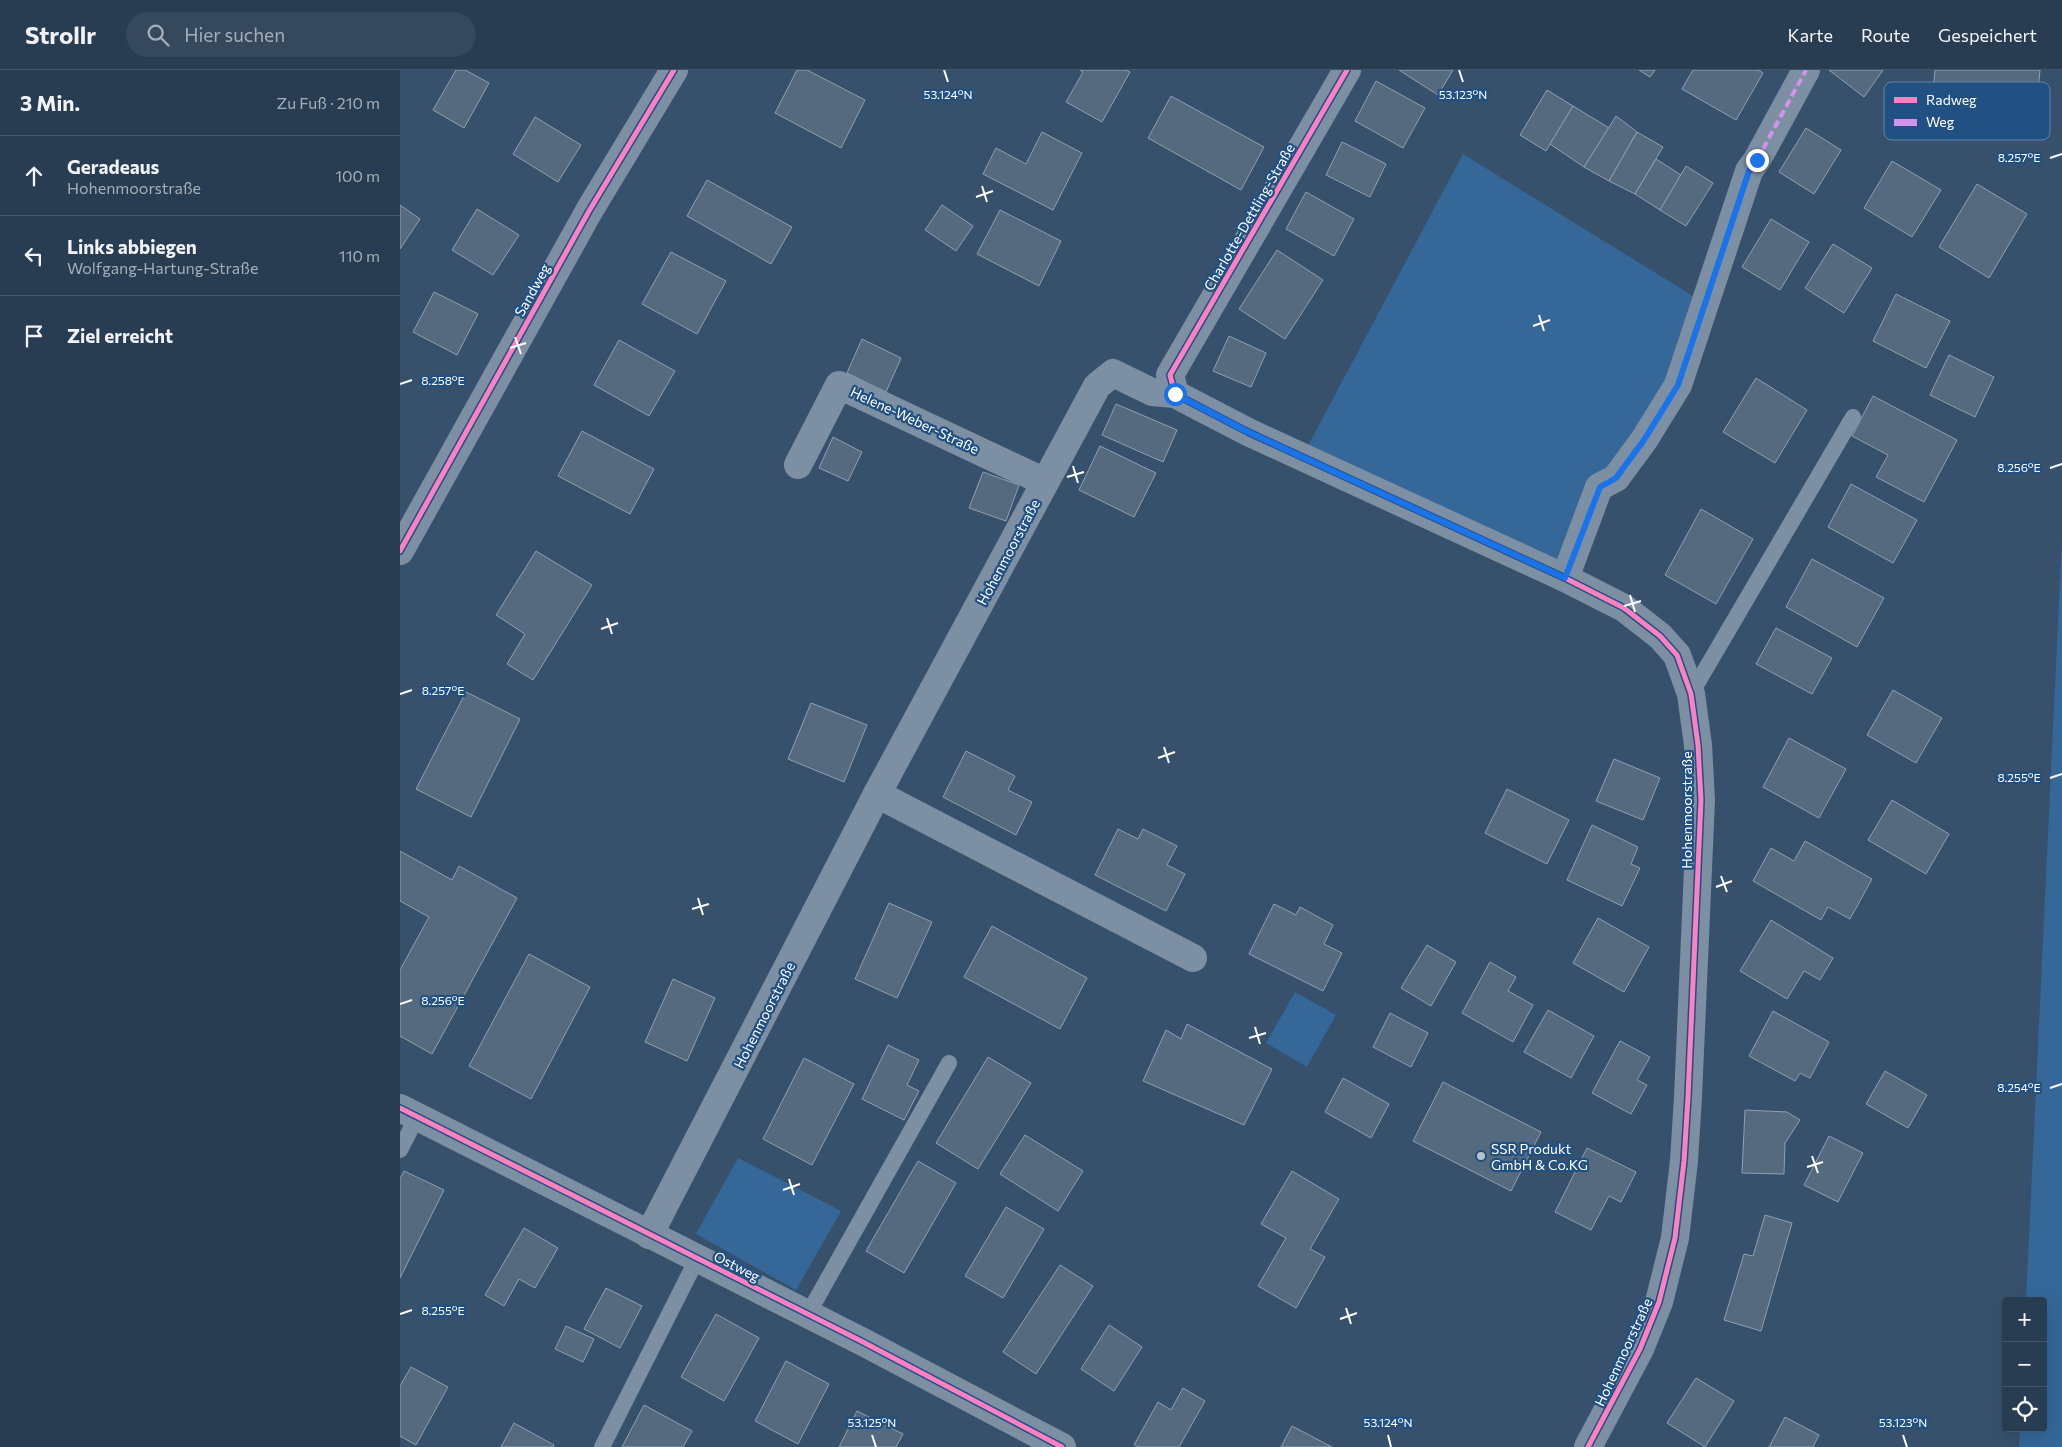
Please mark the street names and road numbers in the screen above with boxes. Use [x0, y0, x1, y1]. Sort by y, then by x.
street label: Charlotte-Dettling-Straße [1200, 140, 1298, 294]
street label: Sandweg [511, 260, 554, 319]
street label: Helene-Weber-Straße [848, 383, 982, 457]
street label: Hohenmoorstraße [973, 496, 1043, 608]
street label: Hohenmoorstraße [1678, 751, 1695, 869]
street label: Hohenmoorstraße [730, 959, 798, 1071]
street label: Ostweg [711, 1247, 763, 1285]
street label: Hohenmoorstraße [1591, 1295, 1655, 1409]

